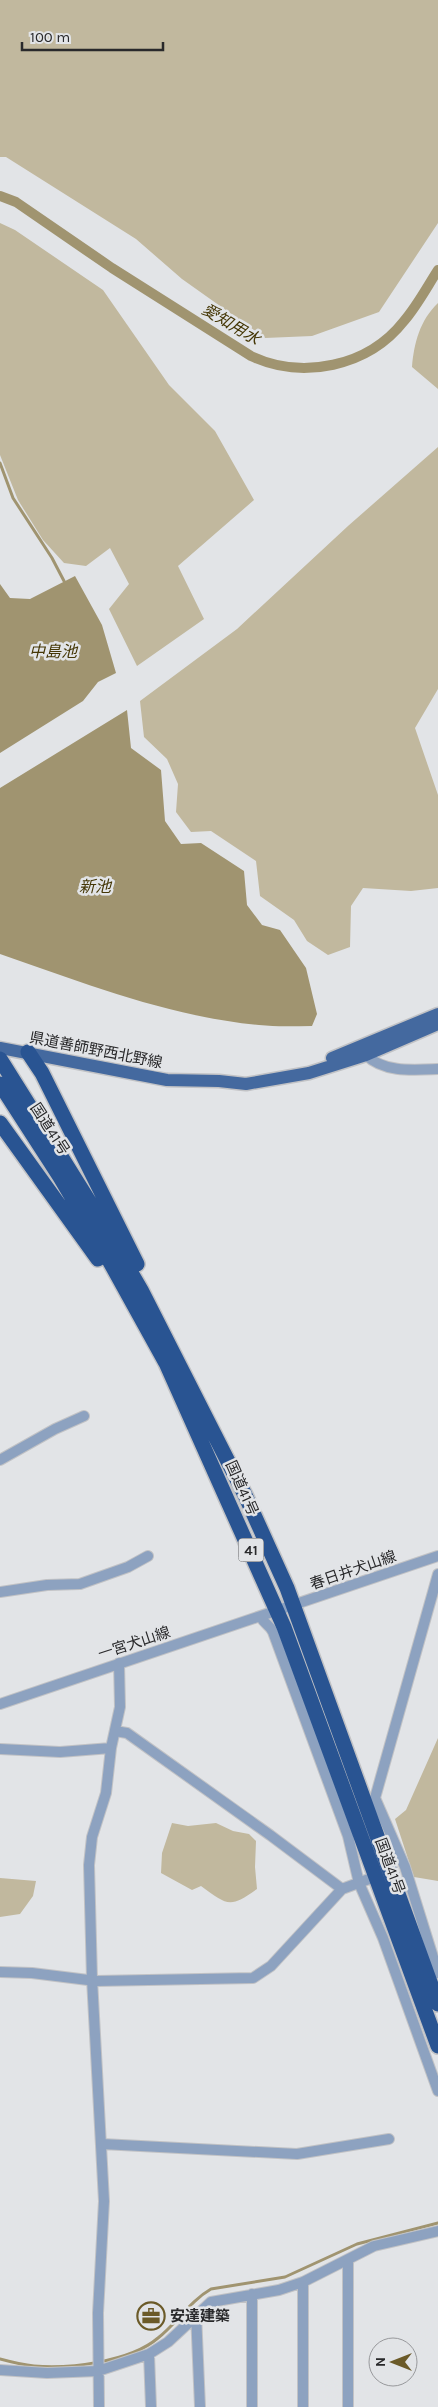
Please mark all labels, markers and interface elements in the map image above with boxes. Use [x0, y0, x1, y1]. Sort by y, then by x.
scale bar [22, 20, 164, 52]
text: 100 m [30, 28, 70, 46]
water label: 愛知用水 [199, 299, 265, 350]
water label: 中島池 [29, 642, 79, 661]
water label: 新池 [79, 877, 113, 896]
street label: 県道善師野西北野線 [28, 1028, 164, 1072]
street label: 国道41号 [27, 1100, 73, 1158]
street label: 国道41号 [222, 1458, 262, 1518]
road number: 41 [238, 1538, 264, 1562]
street label: 春日井犬山線 [308, 1547, 398, 1593]
street label: 一宮犬山線 [96, 1623, 172, 1663]
street label: 国道41号 [372, 1836, 408, 1896]
office icon: 安達建築 [136, 2301, 166, 2331]
place label: 安達建築 [170, 2307, 230, 2325]
north arrow [368, 2337, 418, 2387]
text: N [372, 2357, 389, 2367]

